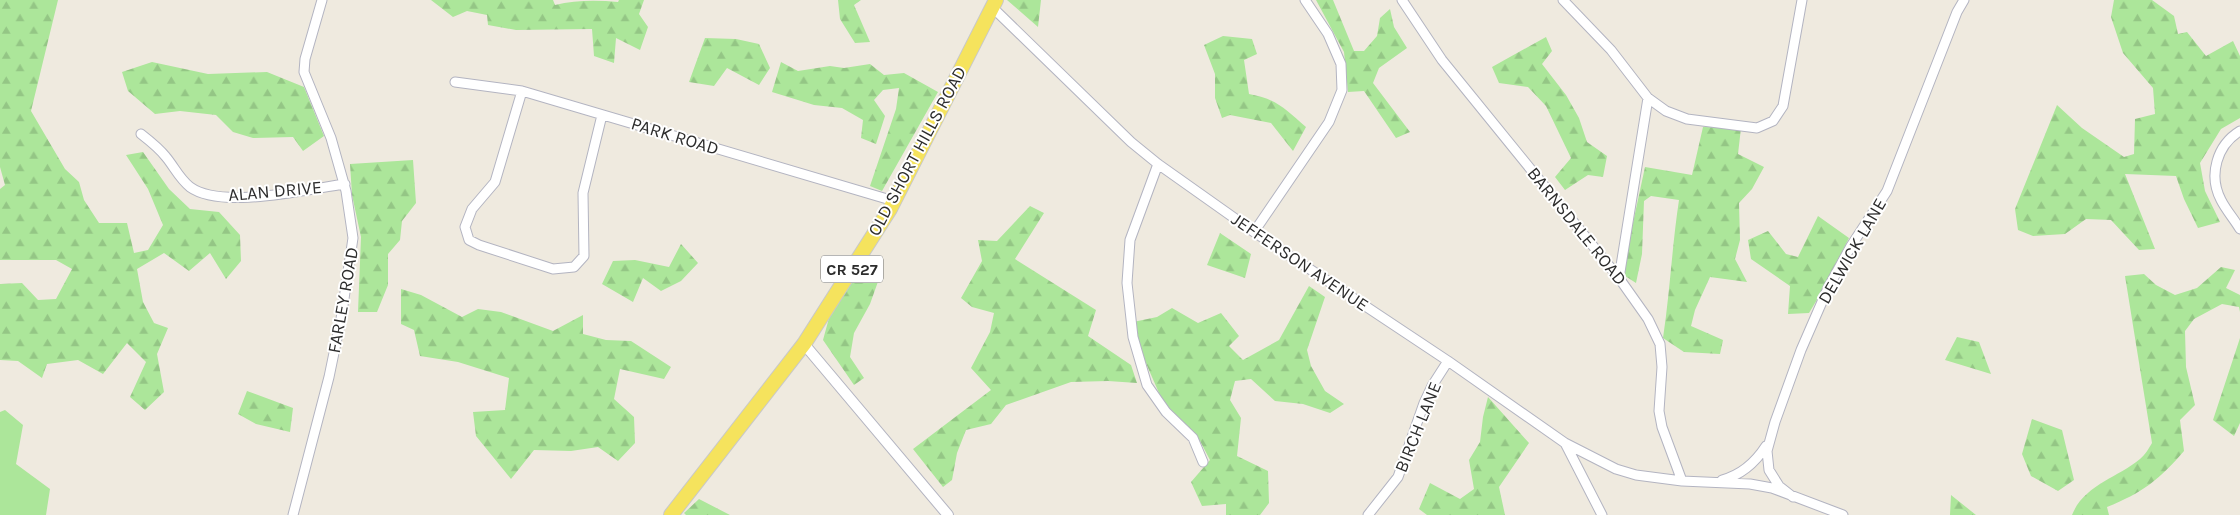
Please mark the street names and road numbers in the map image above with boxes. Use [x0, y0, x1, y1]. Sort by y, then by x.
street label: OLD SHORT HILLS ROAD [863, 62, 971, 240]
street label: PARK ROAD [628, 112, 722, 160]
street label: BARNSDALE ROAD [1523, 162, 1631, 290]
street label: ALAN DRIVE [227, 176, 323, 206]
street label: DELWICK LANE [1813, 194, 1891, 308]
street label: JEFFERSON AVENUE [1227, 208, 1373, 316]
street label: FARLEY ROAD [323, 245, 363, 355]
road number: CR 527 [821, 255, 883, 282]
street label: BIRCH LANE [1390, 378, 1446, 476]

